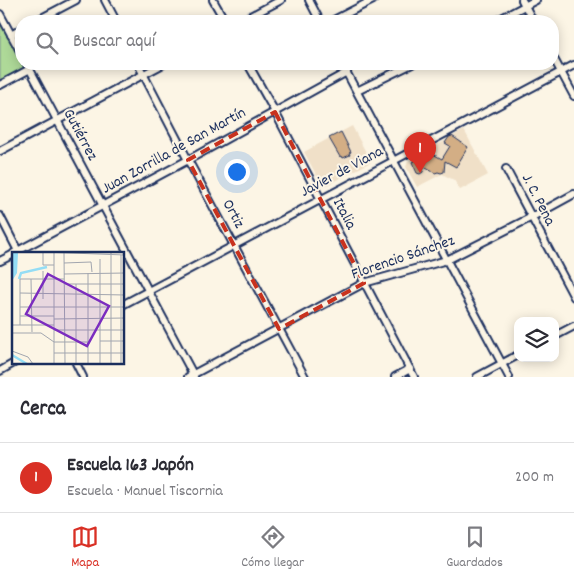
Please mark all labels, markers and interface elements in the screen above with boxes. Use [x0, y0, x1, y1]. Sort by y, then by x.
search box [15, 15, 559, 70]
icon: search [33, 29, 61, 57]
text: Buscar aquí [73, 29, 155, 56]
street label: Juan Zorrilla de San Martín [98, 102, 250, 200]
street label: Gutiérrez [57, 105, 103, 165]
pin: 1 [404, 132, 436, 173]
street label: Javier de Viana [297, 140, 388, 203]
your location [224, 159, 250, 185]
street label: J. C. Pena [515, 170, 561, 230]
street label: Italia [326, 194, 362, 234]
street label: Ortiz [216, 195, 250, 233]
street label: Florencio Sánchez [348, 230, 458, 286]
inset map [12, 252, 125, 364]
map controls [514, 317, 559, 362]
button: layers [514, 317, 559, 362]
text: Cerca [20, 395, 66, 425]
text: Escuela 163 Japón [67, 453, 194, 480]
text: 1 [34, 466, 38, 489]
text: 200 m [515, 466, 554, 489]
text: Escuela · Manuel Tiscornia [67, 480, 223, 503]
tab: Mapa [71, 523, 99, 573]
tab: Cómo llegar [241, 523, 304, 573]
tab: Guardados [446, 523, 503, 573]

